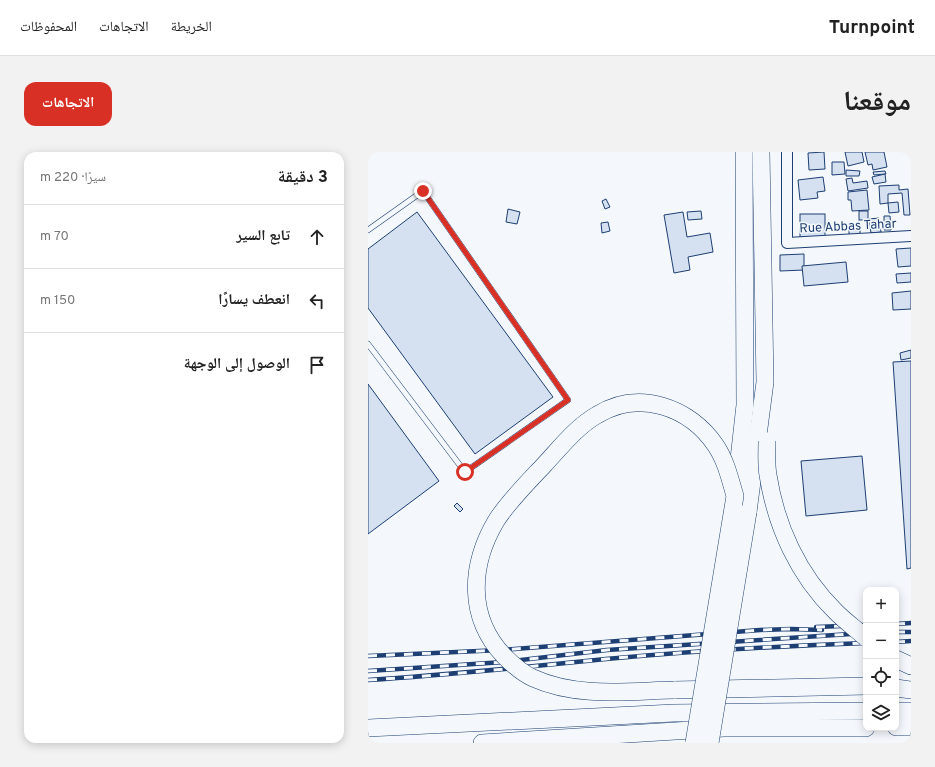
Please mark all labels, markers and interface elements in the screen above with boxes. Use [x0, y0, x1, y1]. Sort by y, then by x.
text: Turnpoint [829, 16, 915, 40]
text: المحفوظات [20, 19, 77, 36]
text: الاتجاهات [99, 19, 149, 36]
text: الخريطة [171, 19, 212, 36]
button: الاتجاهات [24, 82, 112, 126]
text: موقعنا [843, 85, 911, 121]
text: 3 دقيقة [278, 167, 328, 189]
text: سيرًا · 220 m [40, 170, 106, 186]
route end [414, 182, 432, 200]
street label: Rue Abbas Tahar [799, 216, 897, 238]
icon: ahead [306, 226, 328, 248]
text: تابع السير [236, 227, 290, 246]
text: 70 m [40, 229, 69, 245]
icon: left [306, 290, 328, 312]
text: انعطف يسارًا [218, 291, 290, 310]
text: 150 m [40, 293, 75, 309]
icon: arrive [306, 354, 328, 376]
text: الوصول إلى الوجهة [184, 355, 290, 374]
route start [456, 463, 474, 481]
map controls [863, 587, 899, 731]
button: + [863, 587, 899, 623]
button: − [863, 623, 899, 659]
button: locate [863, 659, 899, 695]
button: layers [863, 695, 899, 731]

